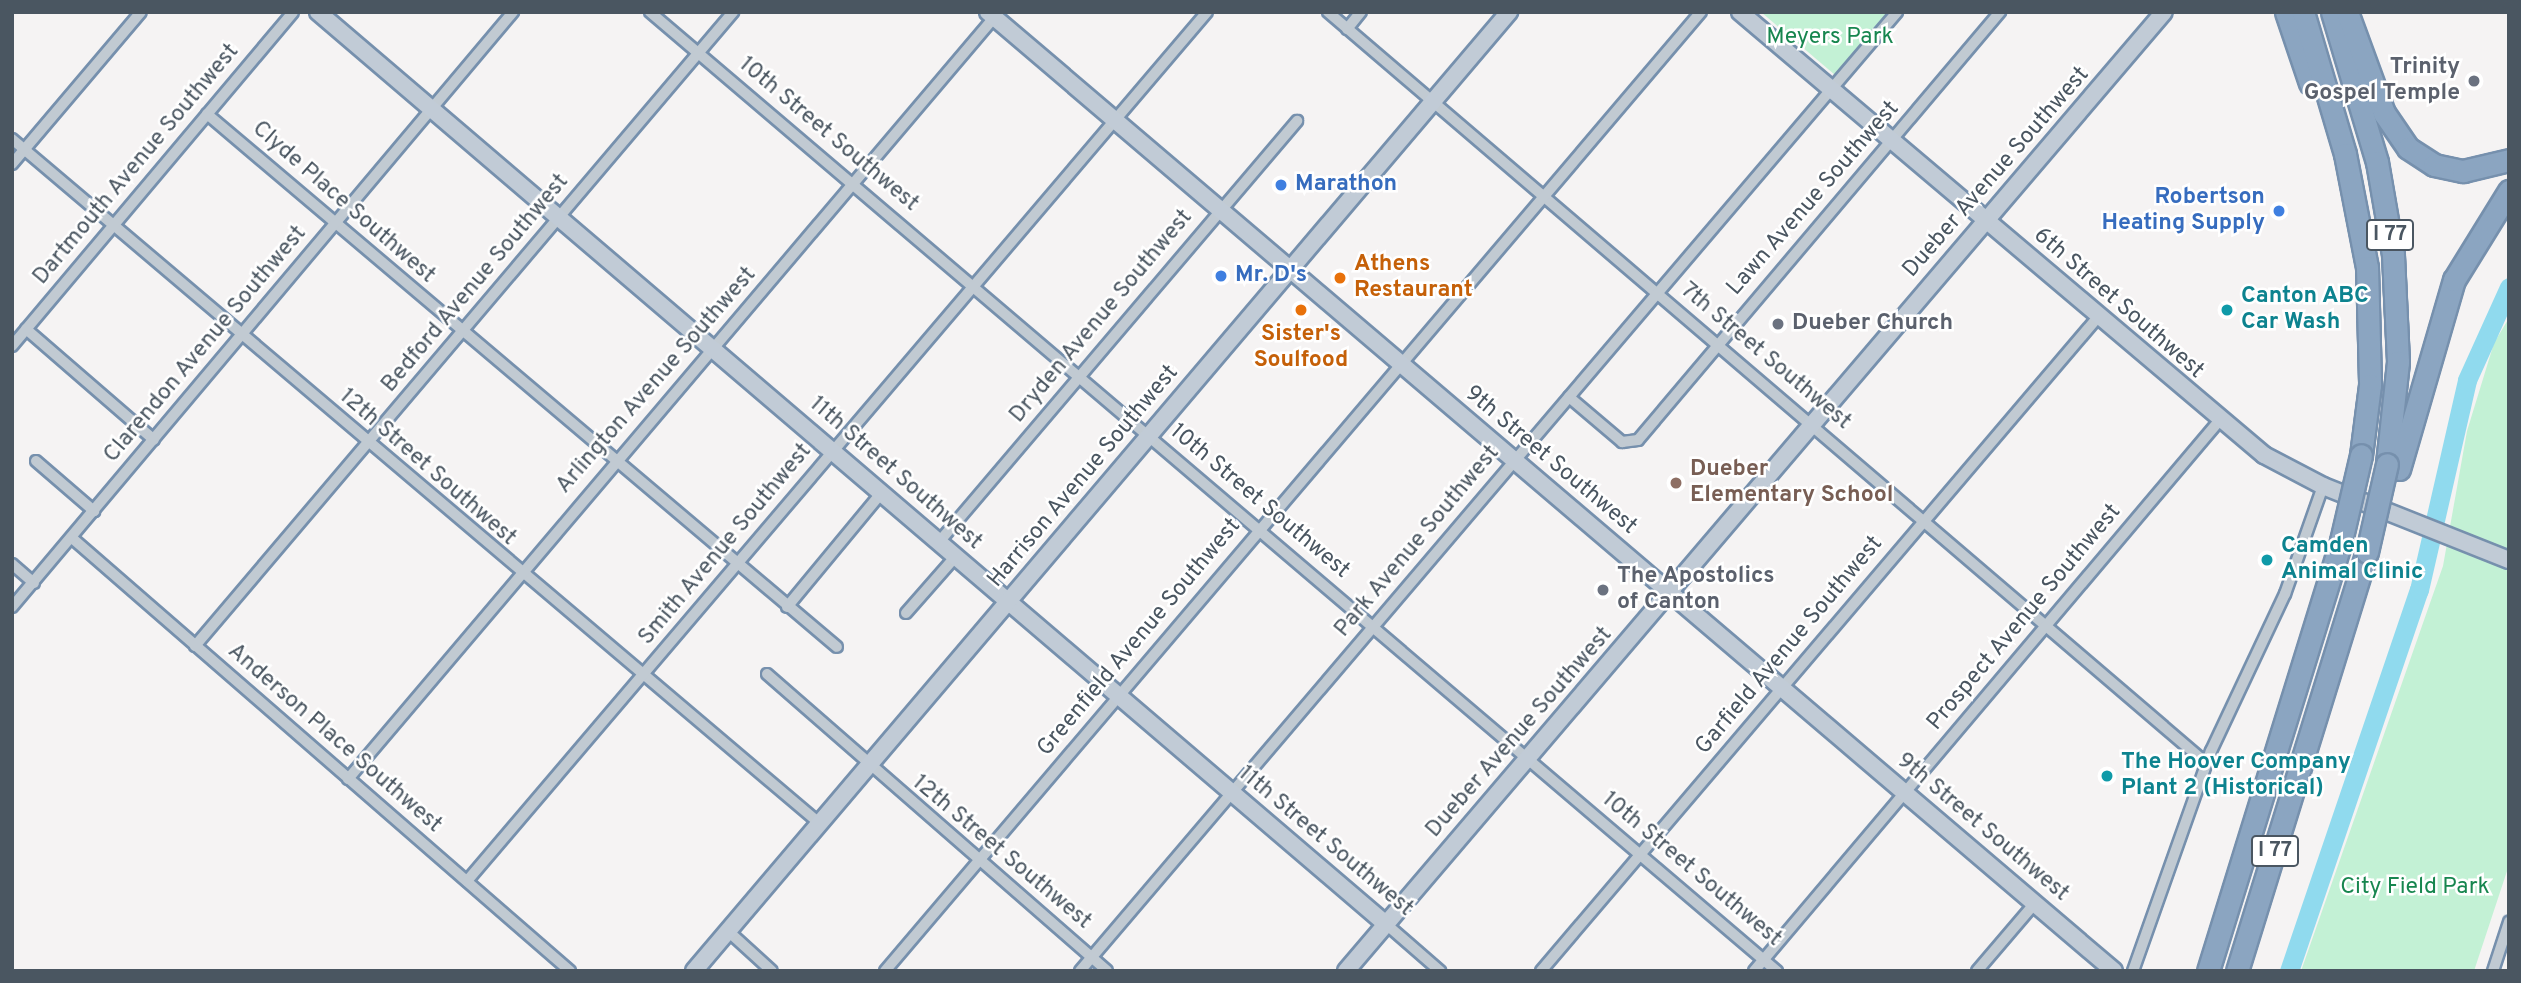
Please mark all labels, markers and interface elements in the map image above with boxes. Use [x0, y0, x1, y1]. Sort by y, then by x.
park label: Meyers Park [1766, 24, 1894, 52]
street label: Dartmouth Avenue Southwest [28, 39, 246, 291]
street label: 10th Street Southwest [732, 52, 924, 218]
place label: Trinity Gospel Temple [2304, 54, 2460, 108]
street label: Dueber Avenue Southwest [1898, 62, 2096, 284]
marker: Trinity Gospel Temple [2466, 73, 2482, 89]
street label: Lawn Avenue Southwest [1722, 96, 1906, 302]
street label: Clyde Place Southwest [246, 116, 440, 290]
street label: Bedford Avenue Southwest [376, 169, 576, 399]
place label: Marathon [1295, 171, 1397, 199]
marker: Marathon [1273, 177, 1289, 193]
place label: Robertson Heating Supply [2102, 184, 2265, 238]
marker: Robertson Heating Supply [2271, 203, 2287, 219]
street label: Dryden Avenue Southwest [1004, 204, 1200, 430]
road number: I 77 [2366, 218, 2414, 252]
street label: Clarendon Avenue Southwest [99, 221, 313, 469]
street label: 6th Street Southwest [2027, 222, 2209, 386]
place label: Athens Restaurant [1354, 251, 1473, 305]
street label: Arlington Avenue Southwest [551, 262, 763, 500]
place label: Mr. D's [1235, 262, 1307, 290]
marker: Mr. D's [1213, 268, 1229, 284]
marker: Athens Restaurant [1332, 270, 1348, 286]
street label: 7th Street Southwest [1674, 278, 1856, 436]
place label: Canton ABC Car Wash [2241, 283, 2370, 337]
marker: Sister's Soulfood [1293, 302, 1309, 318]
marker: Canton ABC Car Wash [2219, 302, 2235, 318]
place label: Dueber Church [1792, 310, 1953, 338]
marker: Dueber Church [1770, 316, 1786, 332]
place label: Sister's Soulfood [1254, 321, 1348, 375]
street label: Harrison Avenue Southwest [982, 360, 1186, 594]
street label: 9th Street Southwest [1458, 381, 1642, 541]
street label: 12th Street Southwest [333, 384, 521, 552]
street label: 11th Street Southwest [803, 391, 987, 557]
street label: 10th Street Southwest [1163, 419, 1355, 585]
street label: Smith Avenue Southwest [633, 438, 819, 652]
street label: Park Avenue Southwest [1329, 440, 1507, 644]
place label: Dueber Elementary School [1690, 456, 1894, 510]
marker: Dueber Elementary School [1668, 475, 1684, 491]
street label: Prospect Avenue Southwest [1922, 499, 2128, 737]
street label: Greenfield Avenue Southwest [1032, 513, 1248, 763]
street label: Garfield Avenue Southwest [1690, 531, 1890, 761]
place label: Camden Animal Clinic [2281, 533, 2424, 587]
marker: Camden Animal Clinic [2259, 552, 2275, 568]
place label: The Apostolics of Canton [1617, 563, 1776, 617]
marker: The Apostolics of Canton [1595, 582, 1611, 598]
street label: Dueber Avenue Southwest [1421, 622, 1619, 844]
street label: Anderson Place Southwest [221, 638, 447, 840]
street label: 9th Street Southwest [1890, 748, 2074, 908]
place label: The Hoover Company Plant 2 (Historical) [2121, 749, 2351, 803]
street label: 11th Street Southwest [1232, 761, 1418, 923]
marker: The Hoover Company Plant 2 (Historical) [2099, 768, 2115, 784]
street label: 12th Street Southwest [906, 770, 1096, 936]
street label: 10th Street Southwest [1595, 787, 1787, 953]
road number: I 77 [2250, 834, 2300, 868]
park label: City Field Park [2340, 874, 2490, 902]

